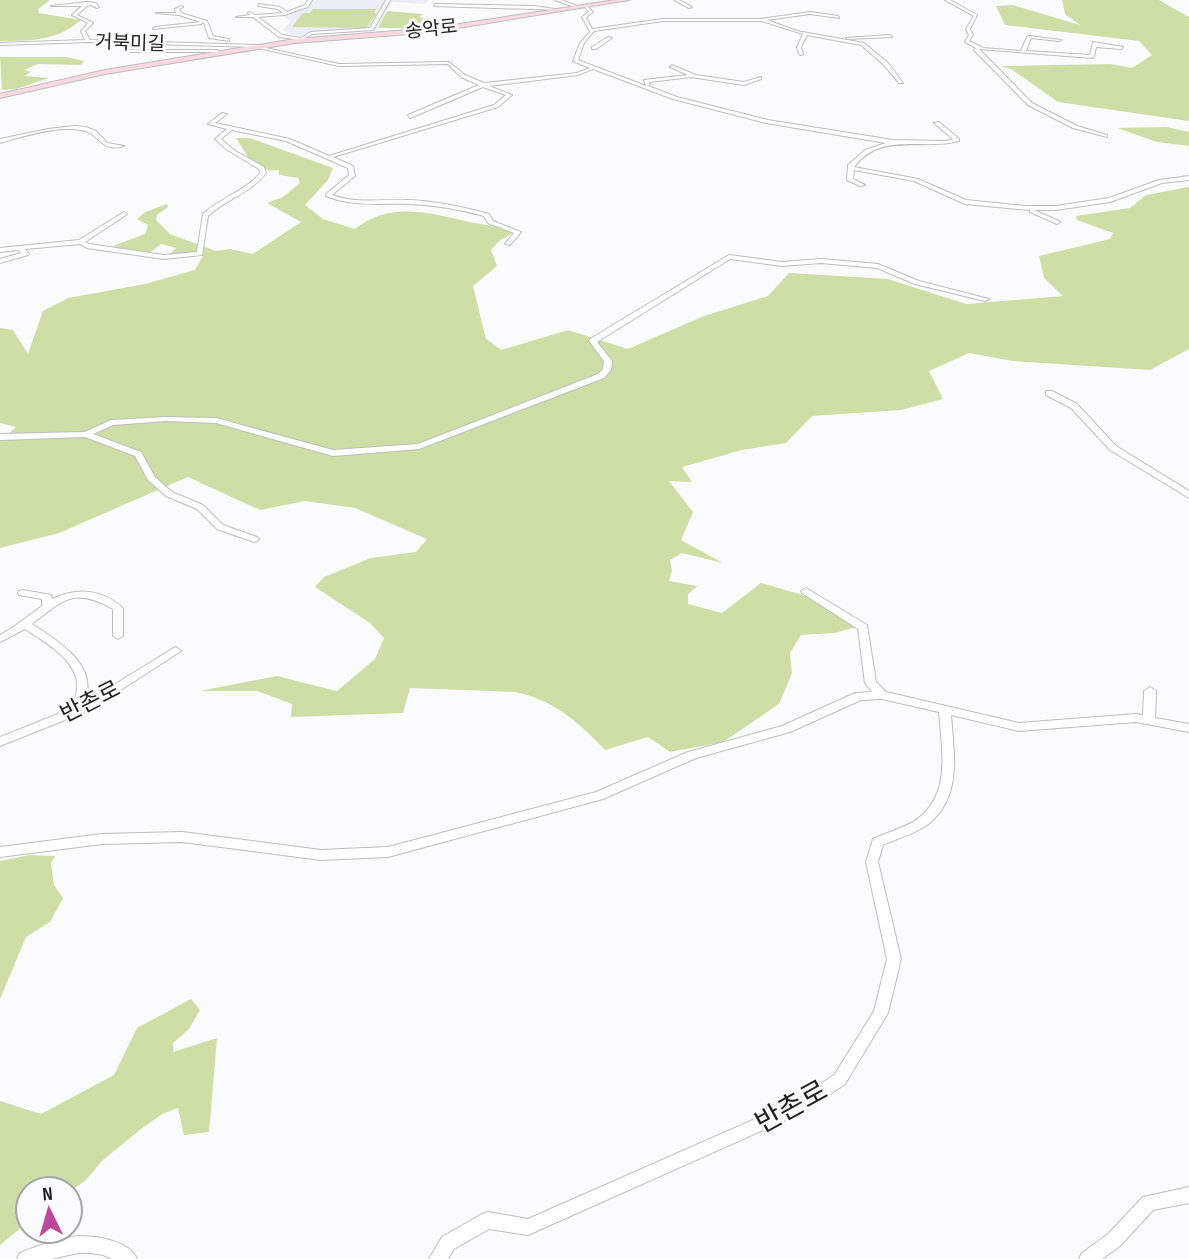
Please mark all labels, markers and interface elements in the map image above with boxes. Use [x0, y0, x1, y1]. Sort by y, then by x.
street label: 송악로 [404, 15, 458, 44]
street label: 거북미길 [95, 31, 165, 56]
street label: 반촌로 [56, 675, 125, 729]
street label: 반촌로 [750, 1074, 834, 1140]
north arrow [14, 1175, 84, 1245]
text: N [42, 1183, 54, 1206]

